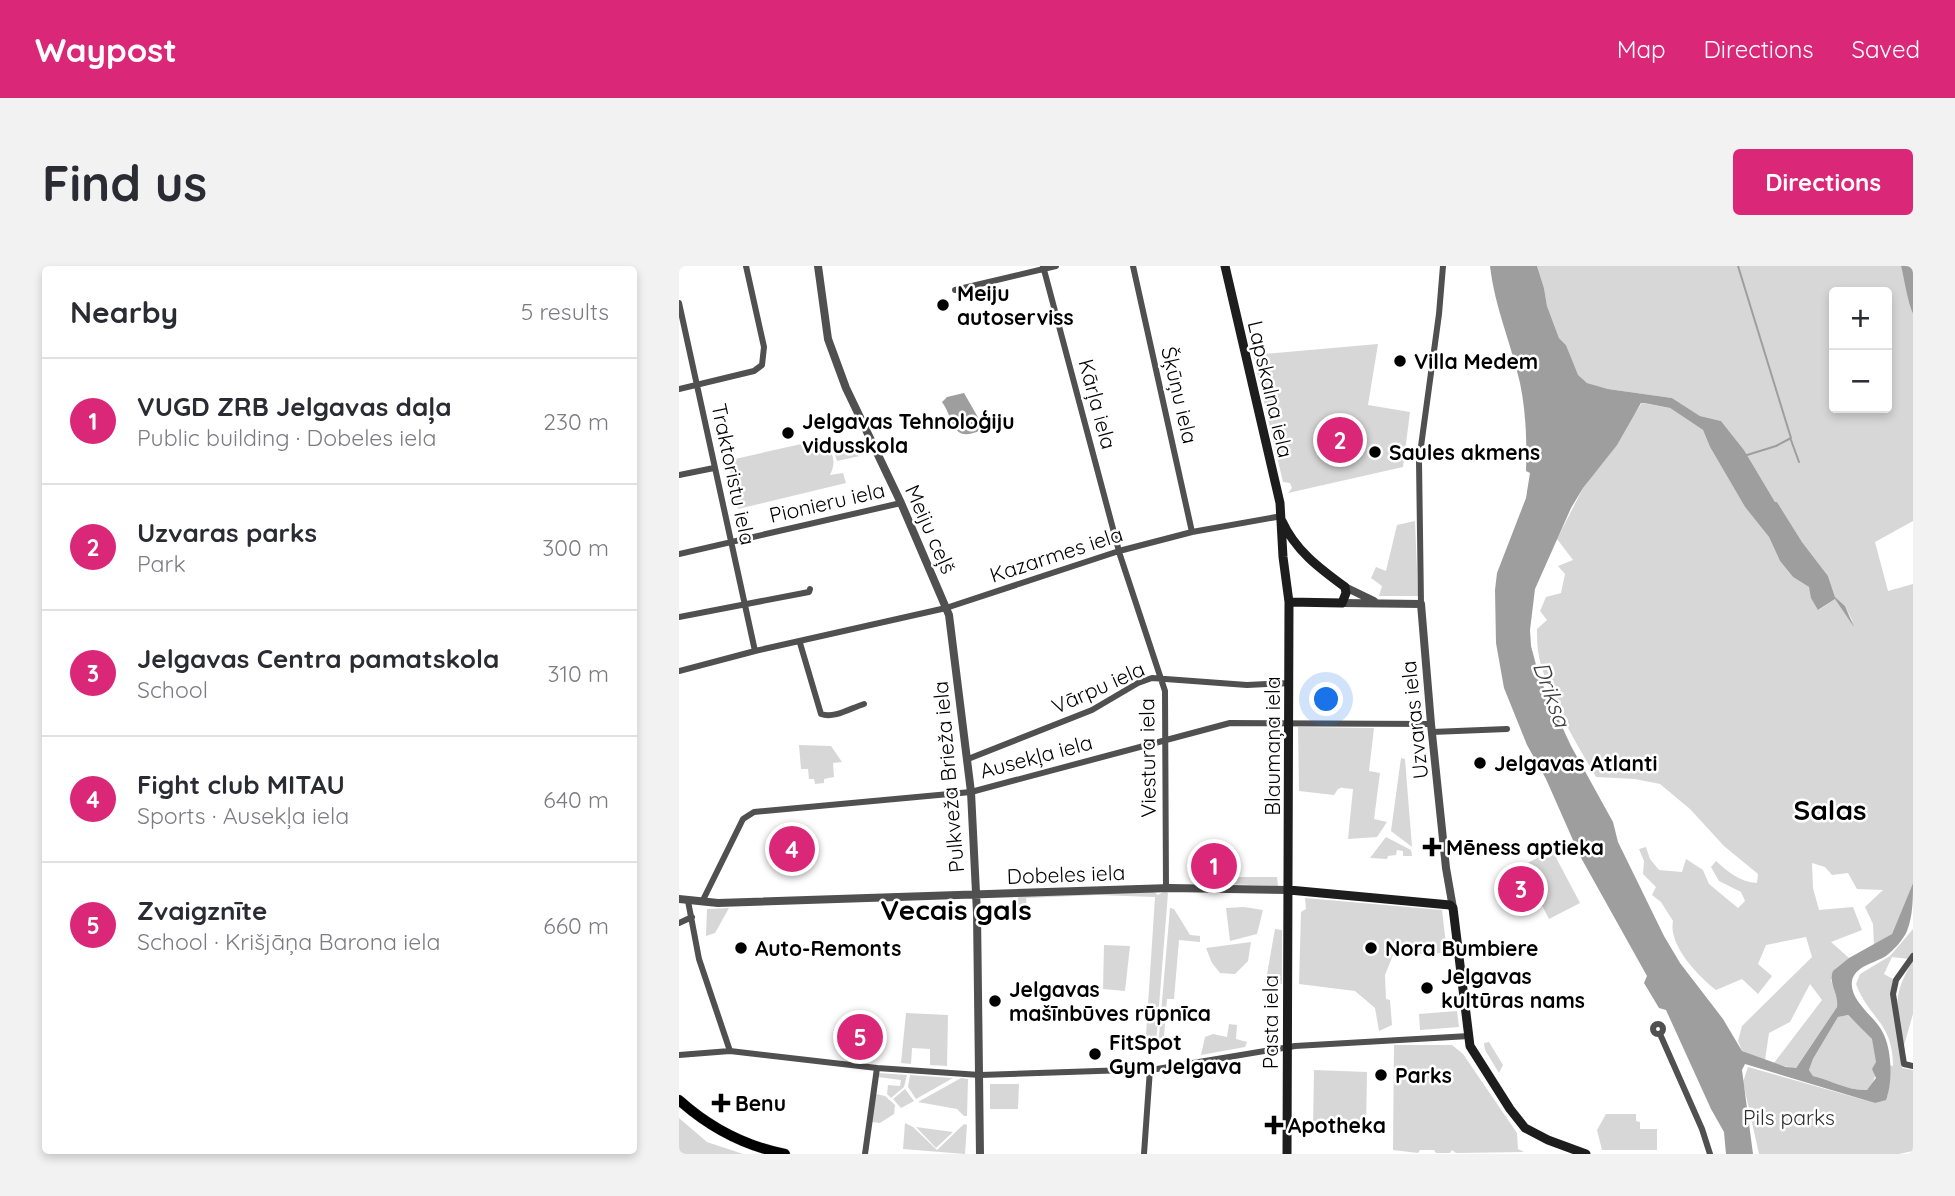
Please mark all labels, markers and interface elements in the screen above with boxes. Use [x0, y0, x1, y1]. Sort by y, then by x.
text: Waypost [35, 29, 177, 70]
text: Map [1617, 34, 1666, 64]
text: Directions [1704, 34, 1814, 64]
text: Saved [1852, 34, 1920, 64]
button: Directions [1733, 149, 1913, 215]
text: Find us [42, 152, 207, 213]
place label: Meiju autoserviss [957, 280, 1074, 330]
map controls [1829, 287, 1892, 413]
button: + [1829, 287, 1892, 350]
text: Nearby [70, 293, 178, 331]
text: 5 results [521, 297, 609, 326]
marker: Meiju autoserviss [935, 297, 951, 313]
street label: Lapskalna iela [1243, 318, 1299, 460]
street label: Šķūņu iela [1156, 344, 1204, 446]
place label: Villa Medem [1414, 348, 1538, 374]
button: − [1829, 350, 1892, 413]
marker: Villa Medem [1392, 353, 1408, 369]
street label: Kārļa iela [1074, 356, 1122, 452]
text: VUGD ZRB Jelgavas daļa [137, 390, 452, 423]
street label: Traktoristu iela [706, 401, 762, 547]
text: 1 [89, 407, 97, 436]
text: 230 m [543, 407, 609, 436]
place label: Jelgavas Tehnoloģiju vidusskola [802, 408, 1015, 458]
pin: 2 [1317, 414, 1363, 466]
text: Public building · Dobeles iela [137, 423, 436, 452]
marker: Jelgavas Tehnoloģiju vidusskola [780, 425, 796, 441]
place label: Saules akmens [1389, 439, 1540, 465]
marker: Saules akmens [1367, 444, 1383, 460]
street label: Pionieru iela [767, 476, 887, 528]
street label: Meiju ceļš [900, 481, 962, 577]
text: Uzvaras parks [137, 516, 317, 549]
street label: Kazarmes iela [986, 520, 1126, 588]
text: 2 [86, 533, 100, 562]
text: 300 m [542, 533, 609, 562]
text: Park [137, 549, 186, 578]
text: Jelgavas Centra pamatskola [137, 642, 499, 675]
street label: Vārpu iela [1048, 655, 1148, 719]
water label: Driksa [1527, 657, 1578, 732]
text: 3 [87, 659, 99, 688]
text: 310 m [547, 659, 609, 688]
street label: Uzvaras iela [1395, 660, 1433, 780]
text: School [137, 675, 208, 704]
street label: Blaumaņa iela [1259, 676, 1285, 816]
street label: Pulkveža Brieža iela [927, 680, 969, 874]
your location [1309, 682, 1343, 716]
street label: Viestura iela [1133, 698, 1161, 818]
street label: Ausekļa iela [977, 728, 1095, 784]
place label: Jelgavas Atlanti [1494, 750, 1657, 776]
marker: Jelgavas Atlanti [1472, 755, 1488, 771]
text: Fight club MITAU [137, 768, 345, 801]
text: 4 [86, 785, 100, 814]
text: 640 m [543, 785, 609, 814]
district label: Salas [1794, 792, 1866, 827]
text: Sports · Ausekļa iela [137, 801, 349, 830]
pin: 4 [769, 823, 815, 875]
place label: Mēness aptieka [1446, 834, 1604, 860]
marker: Mēness aptieka [1424, 839, 1440, 855]
pin: 1 [1191, 840, 1237, 892]
street label: Dobeles iela [1006, 859, 1126, 889]
pin: 3 [1498, 863, 1544, 915]
district label: Vecais gals [880, 892, 1032, 927]
text: Zvaigznīte [137, 894, 267, 927]
text: 5 [86, 911, 100, 940]
text: 660 m [543, 911, 609, 940]
text: School · Krišjāņa Barona iela [137, 927, 440, 956]
place label: Auto-Remonts [755, 935, 901, 961]
place label: Nora Bumbiere [1385, 935, 1539, 961]
marker: Auto-Remonts [733, 940, 749, 956]
marker: Nora Bumbiere [1363, 940, 1379, 956]
place label: Jelgavas kultūras nams [1441, 963, 1585, 1013]
street label: Pasta iela [1257, 975, 1283, 1069]
place label: Jelgavas mašīnbūves rūpnīca [1009, 976, 1211, 1026]
marker: Jelgavas kultūras nams [1419, 980, 1435, 996]
marker: Jelgavas mašīnbūves rūpnīca [987, 993, 1003, 1009]
pin: 5 [837, 1011, 883, 1063]
place label: FitSpot Gym Jelgava [1109, 1029, 1242, 1079]
marker: FitSpot Gym Jelgava [1087, 1046, 1103, 1062]
place label: Parks [1395, 1062, 1452, 1088]
marker: Parks [1373, 1067, 1389, 1083]
place label: Benu [735, 1090, 786, 1116]
marker: Benu [713, 1095, 729, 1111]
park label: Pils parks [1743, 1104, 1835, 1130]
place label: Apotheka [1288, 1112, 1386, 1138]
marker: Apotheka [1266, 1117, 1282, 1133]

